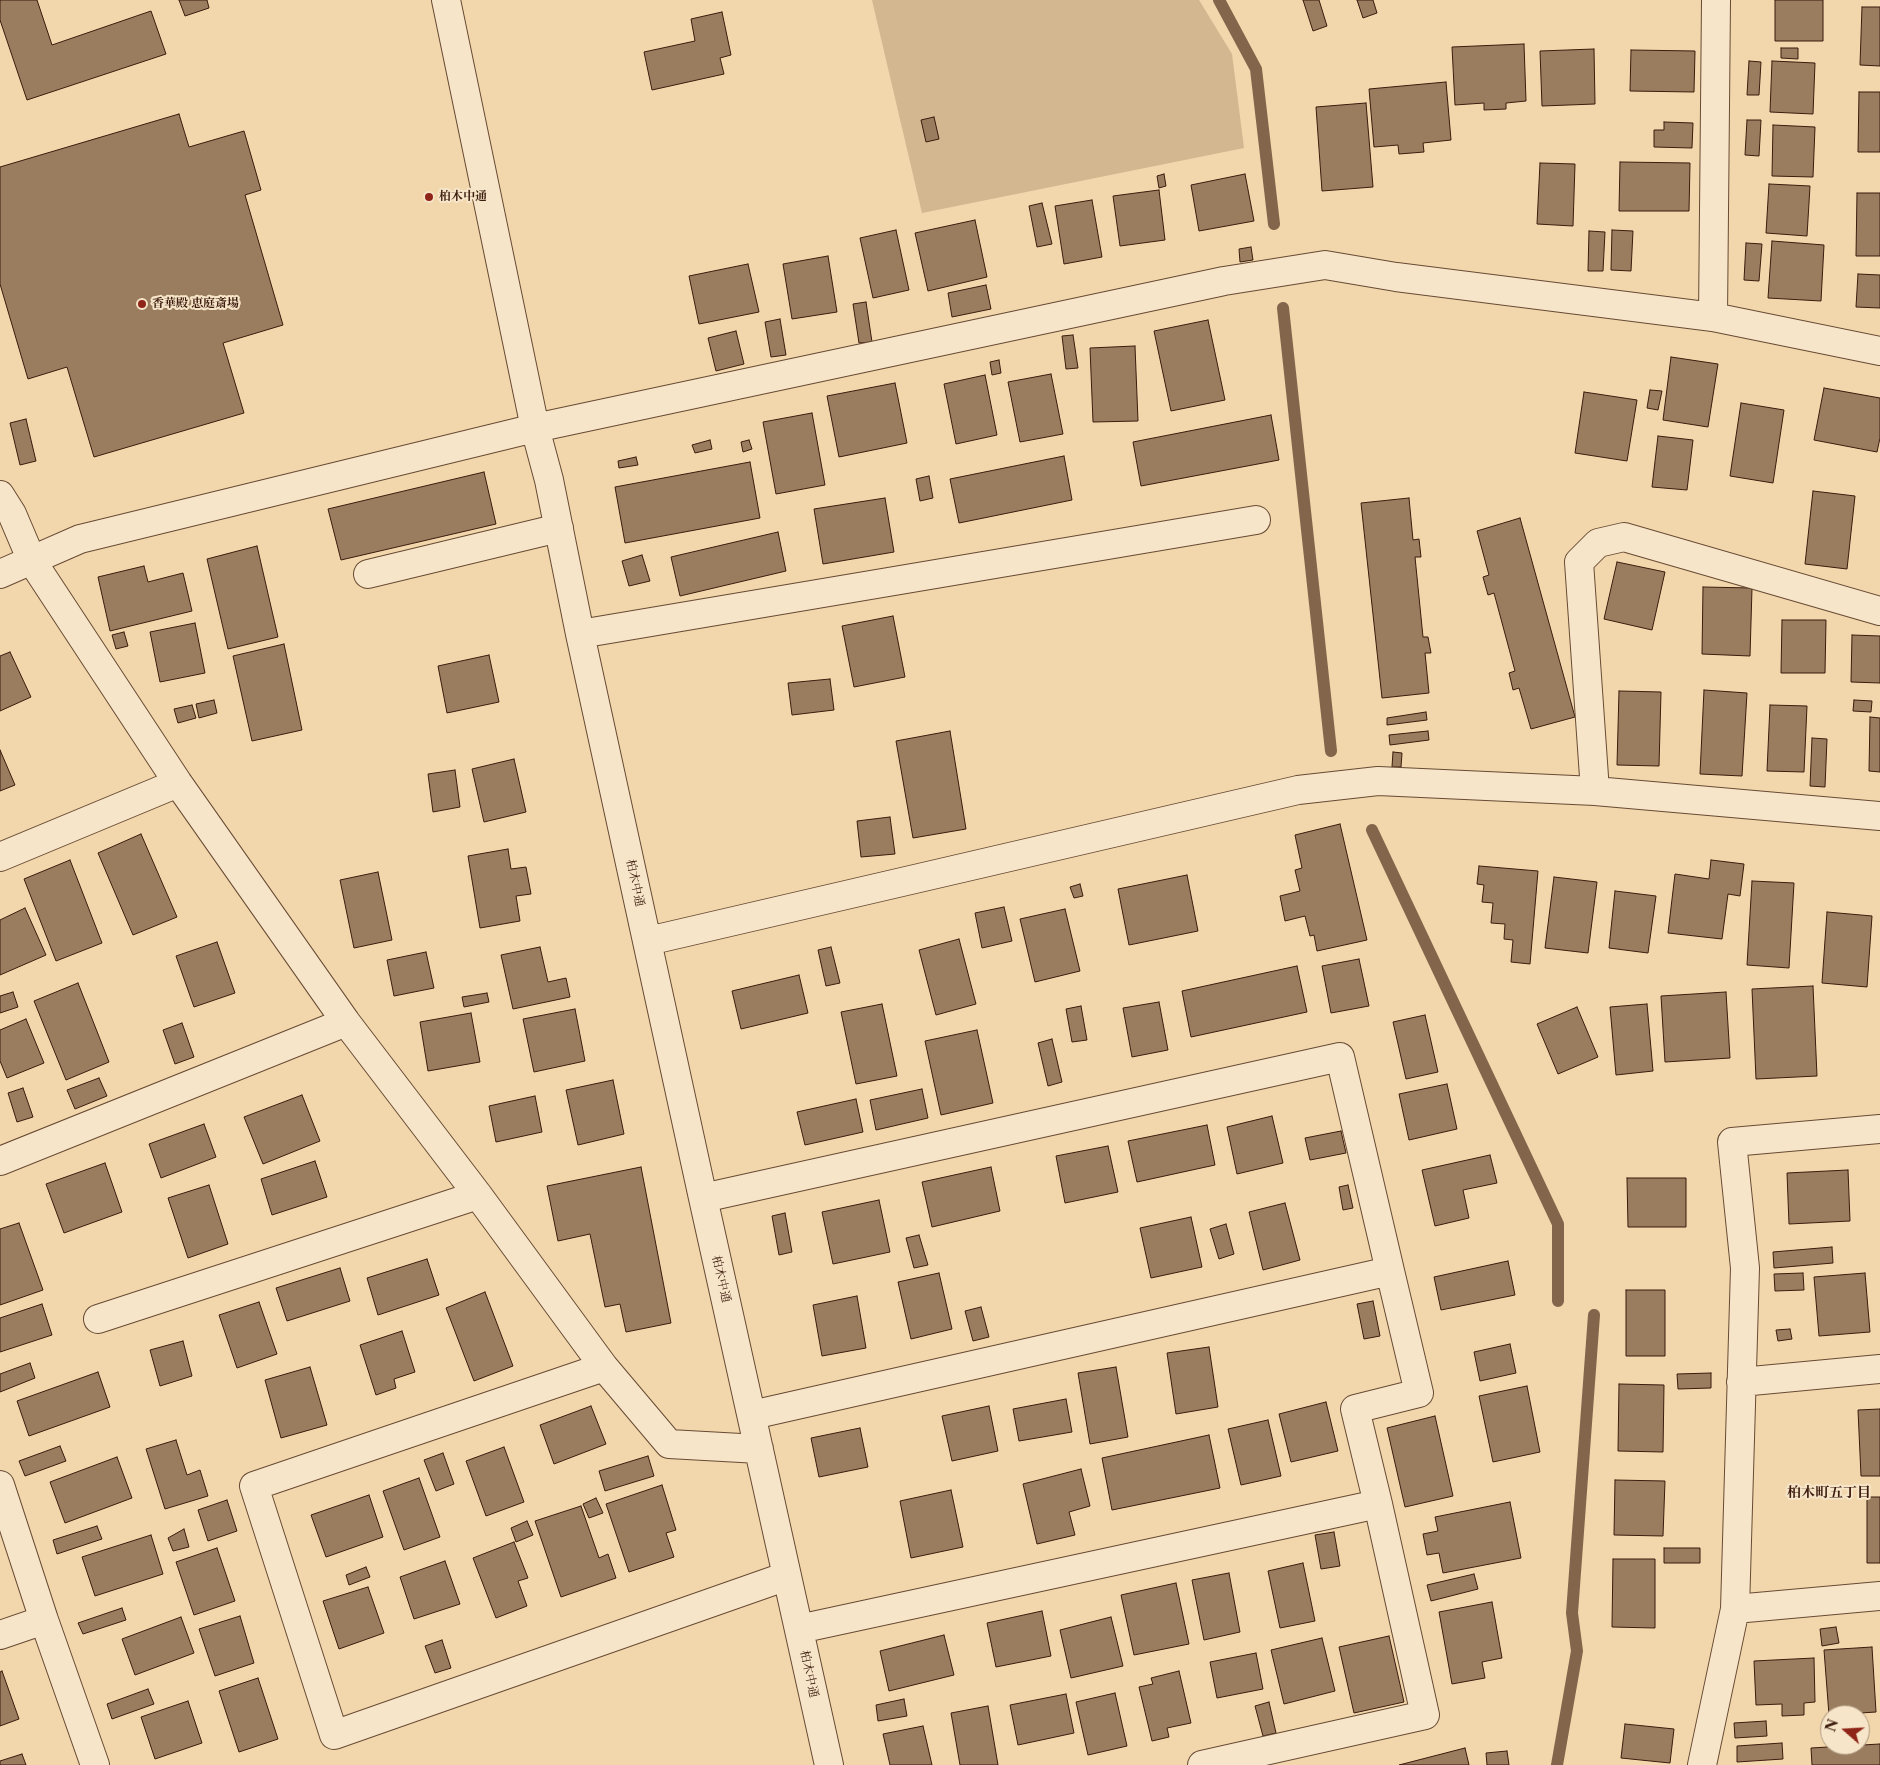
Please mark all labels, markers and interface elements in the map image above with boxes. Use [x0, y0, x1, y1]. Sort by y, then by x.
place label: 柏木中通 [439, 190, 487, 204]
marker: 柏木中通 [423, 191, 435, 203]
place label: 香華殿 恵庭斎場 [152, 297, 239, 311]
marker: 香華殿 恵庭斎場 [136, 298, 148, 310]
street label: 柏木中通 [623, 858, 647, 908]
street label: 柏木中通 [709, 1254, 733, 1304]
district label: 柏木町五丁目 [1787, 1485, 1871, 1501]
street label: 柏木中通 [797, 1649, 821, 1699]
north arrow [1820, 1705, 1870, 1755]
text: N [1821, 1717, 1842, 1734]

